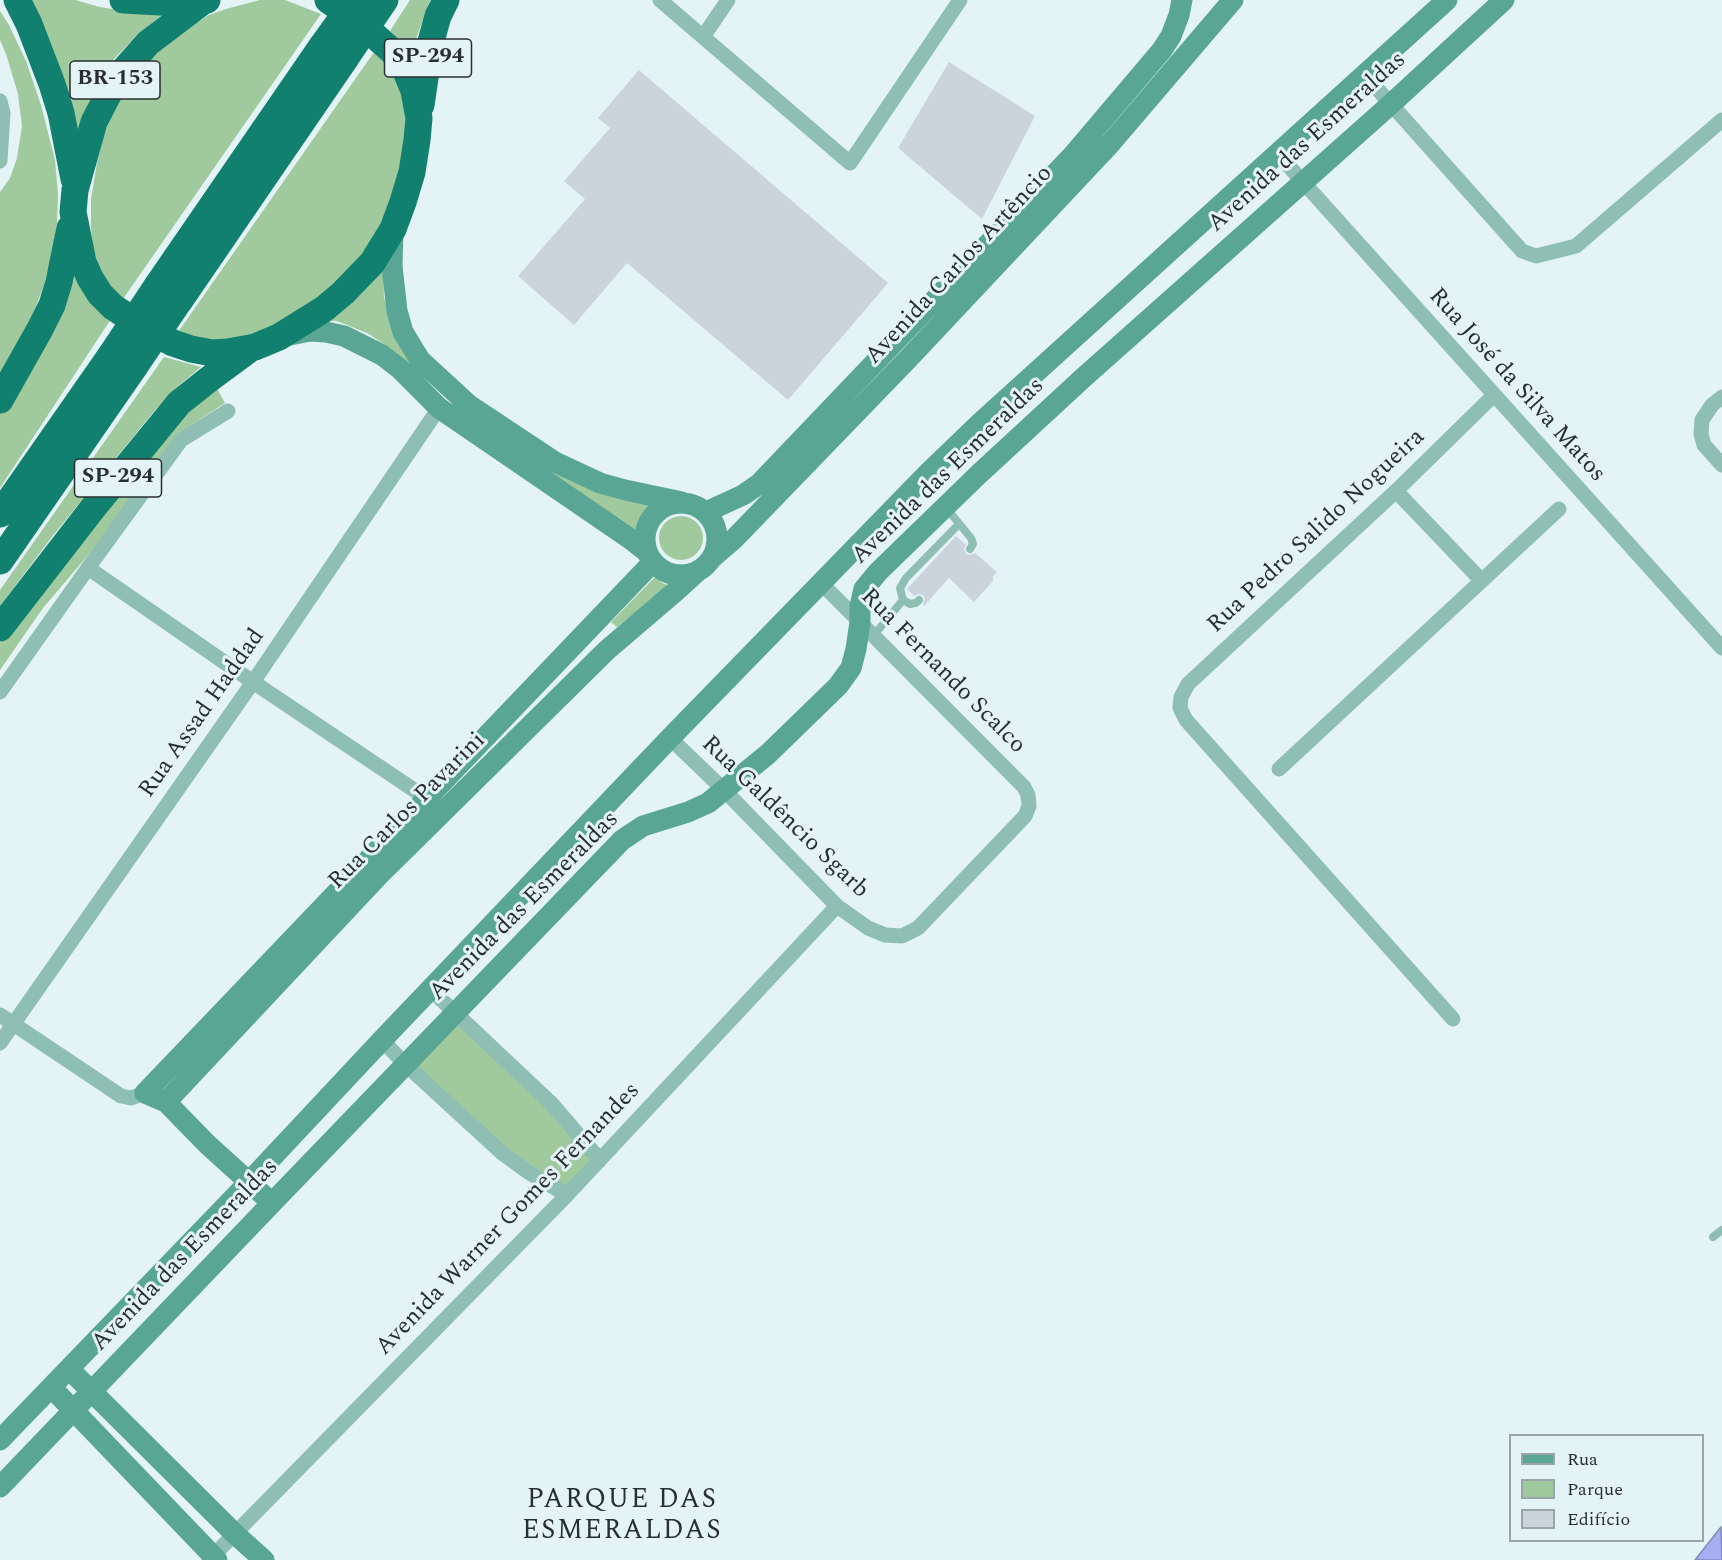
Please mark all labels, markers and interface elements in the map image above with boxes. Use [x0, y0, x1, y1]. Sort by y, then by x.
road number: SP-294 [384, 39, 472, 77]
street label: Avenida das Esmeraldas [1203, 47, 1413, 239]
road number: BR-153 [70, 61, 160, 99]
street label: Avenida Carlos Artêncio [860, 161, 1060, 371]
street label: Rua José da Silva Matos [1421, 283, 1611, 489]
street label: Avenida das Esmeraldas [847, 373, 1051, 571]
street label: Rua Pedro Salido Nogueira [1202, 424, 1432, 640]
road number: SP-294 [74, 459, 162, 497]
street label: Rua Fernando Scalco [853, 583, 1031, 761]
street label: Rua Assad Haddad [134, 624, 272, 804]
street label: Rua Carlos Pavarini [323, 727, 493, 897]
street label: Rua Galdêncio Sgarb [694, 731, 874, 905]
street label: Avenida das Esmeraldas [424, 806, 626, 1008]
street label: Avenida Warner Gomes Fernandes [371, 1078, 647, 1362]
street label: Avenida das Esmeraldas [87, 1154, 285, 1358]
legend [1509, 1434, 1704, 1542]
text: Rua [1567, 1446, 1598, 1473]
text: Parque [1567, 1476, 1623, 1503]
district label: PARQUE DAS ESMERALDAS [522, 1486, 722, 1549]
text: Edifício [1567, 1506, 1630, 1533]

